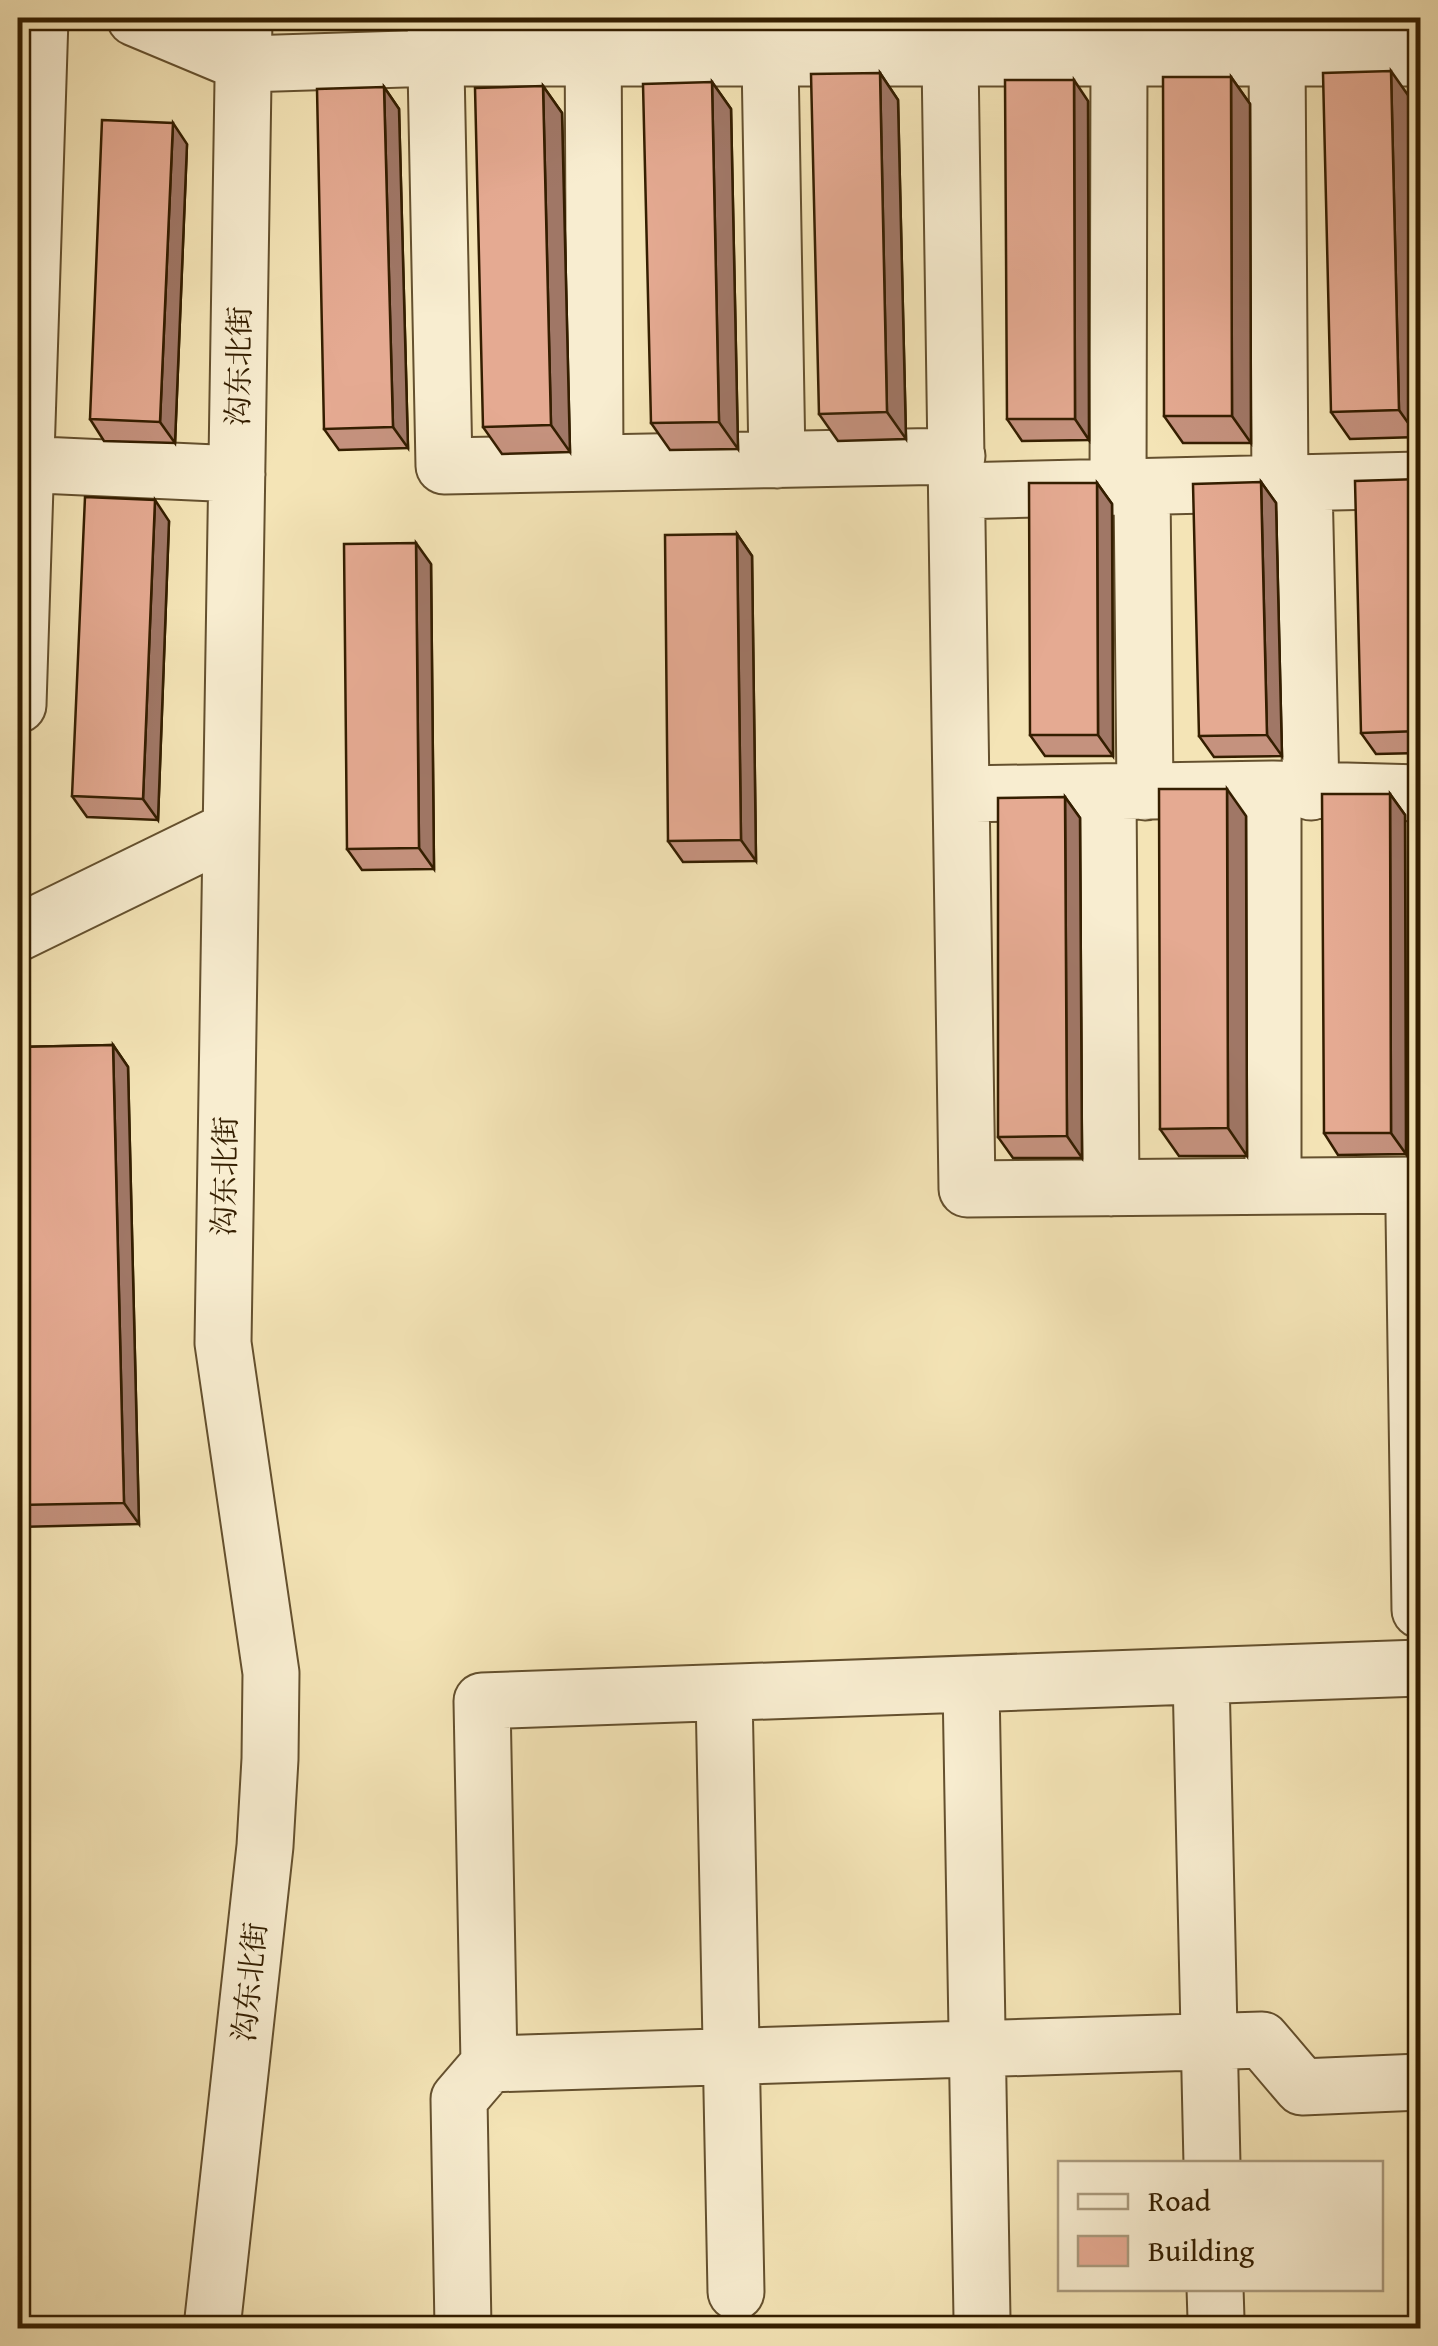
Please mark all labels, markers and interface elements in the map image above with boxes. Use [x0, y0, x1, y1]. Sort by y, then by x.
street label: 沟东北街 [215, 306, 261, 426]
street label: 沟东北街 [201, 1116, 247, 1236]
street label: 沟东北街 [221, 1920, 277, 2044]
legend [1058, 2161, 1383, 2291]
text: Road [1148, 2178, 1211, 2222]
text: Building [1148, 2228, 1254, 2272]

